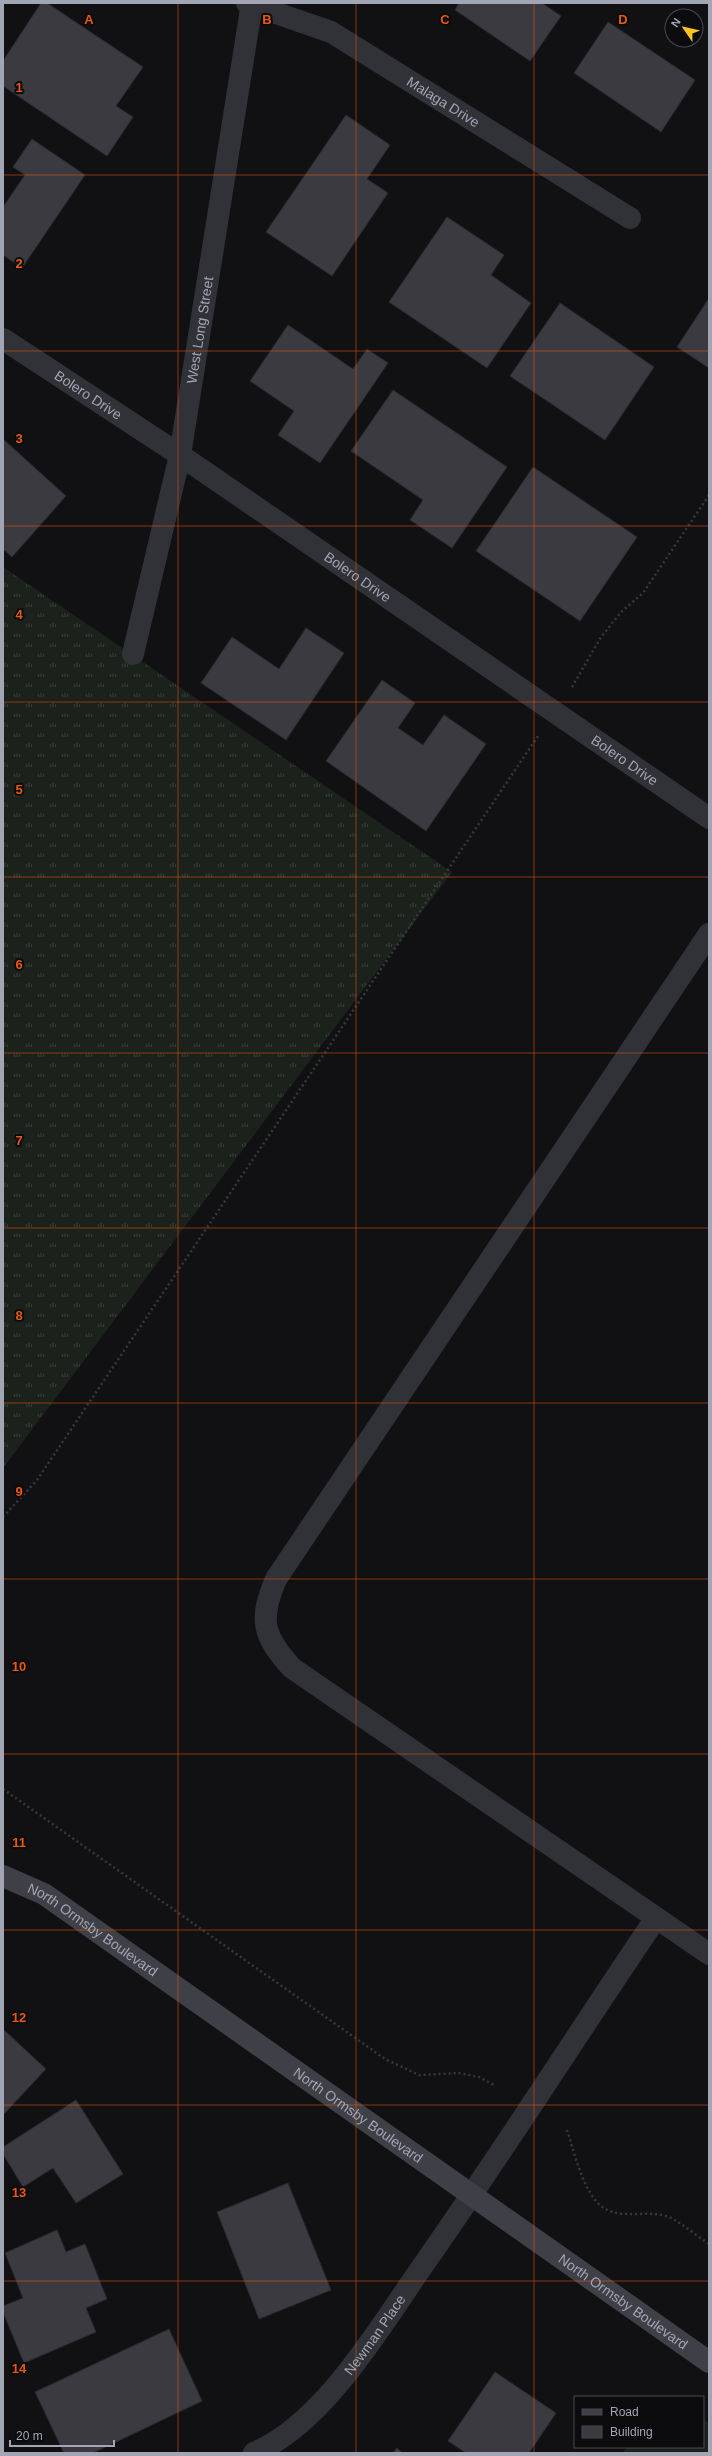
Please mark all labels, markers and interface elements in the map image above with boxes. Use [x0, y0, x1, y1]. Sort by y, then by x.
north arrow [664, 8, 704, 48]
text: A [84, 12, 94, 27]
text: B [262, 12, 272, 27]
text: C [440, 12, 450, 27]
text: D [618, 12, 628, 27]
text: N [669, 16, 683, 29]
street label: Malaga Drive [404, 73, 483, 131]
text: 1 [15, 80, 23, 95]
text: 2 [15, 256, 23, 271]
street label: West Long Street [184, 275, 216, 385]
street label: Bolero Drive [52, 367, 125, 423]
text: 3 [15, 431, 23, 446]
street label: Bolero Drive [321, 548, 394, 605]
text: 4 [15, 607, 23, 622]
street label: Bolero Drive [588, 732, 661, 789]
text: 5 [15, 782, 23, 797]
text: 6 [15, 957, 23, 972]
text: 7 [15, 1133, 23, 1148]
text: 8 [15, 1308, 23, 1323]
text: 9 [15, 1484, 23, 1499]
text: 10 [12, 1659, 26, 1674]
text: 11 [12, 1835, 26, 1850]
street label: North Ormsby Boulevard [25, 1880, 161, 1980]
text: 12 [12, 2010, 26, 2025]
street label: North Ormsby Boulevard [291, 2064, 426, 2166]
text: 13 [12, 2185, 26, 2200]
street label: North Ormsby Boulevard [556, 2251, 691, 2353]
street label: Newman Place [341, 2292, 409, 2378]
text: 14 [12, 2361, 27, 2376]
legend [574, 2396, 704, 2448]
text: Road [610, 2405, 639, 2419]
scale bar [10, 2422, 114, 2448]
text: Building [610, 2425, 653, 2439]
text: 20 m [16, 2429, 43, 2443]

